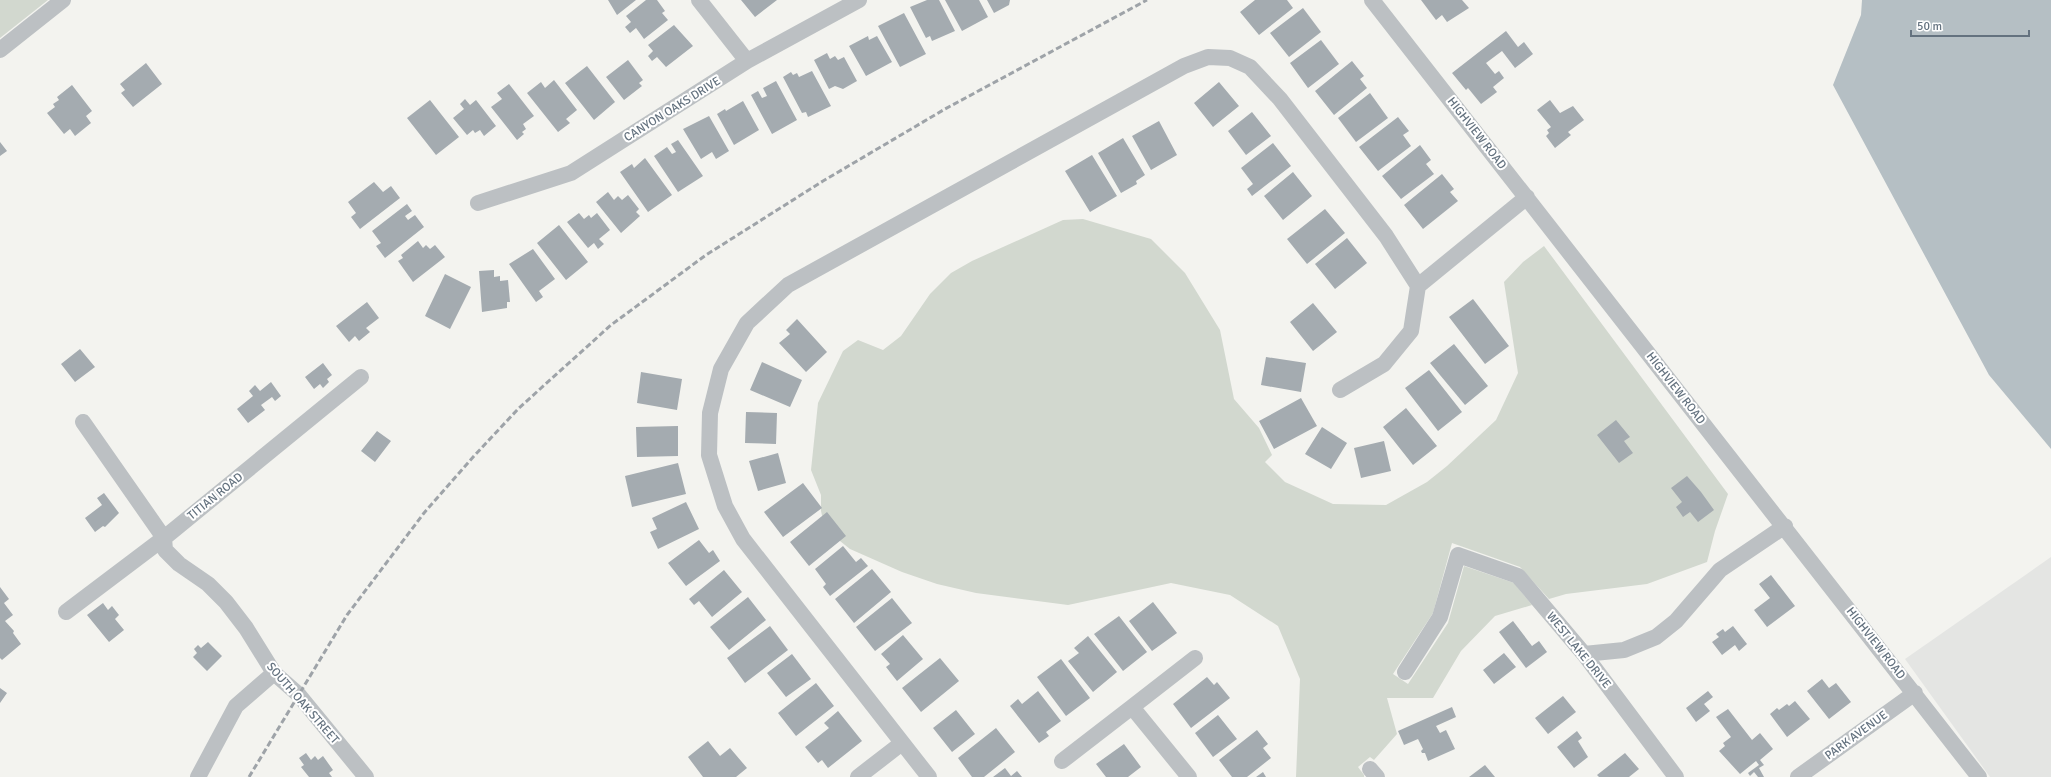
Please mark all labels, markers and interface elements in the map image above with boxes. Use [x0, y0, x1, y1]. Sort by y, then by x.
scale bar [1911, 12, 2029, 38]
text: 50 m [1917, 19, 1942, 34]
street label: CANYON OAKS DRIVE [621, 74, 723, 145]
street label: HIGHVIEW ROAD [1444, 94, 1510, 173]
street label: HIGHVIEW ROAD [1643, 349, 1709, 428]
street label: TITIAN ROAD [185, 469, 246, 523]
street label: HIGHVIEW ROAD [1843, 604, 1909, 683]
street label: WEST LAKE DRIVE [1543, 609, 1614, 692]
street label: SOUTH OAK STREET [263, 660, 342, 747]
street label: PARK AVENUE [1822, 708, 1891, 763]

